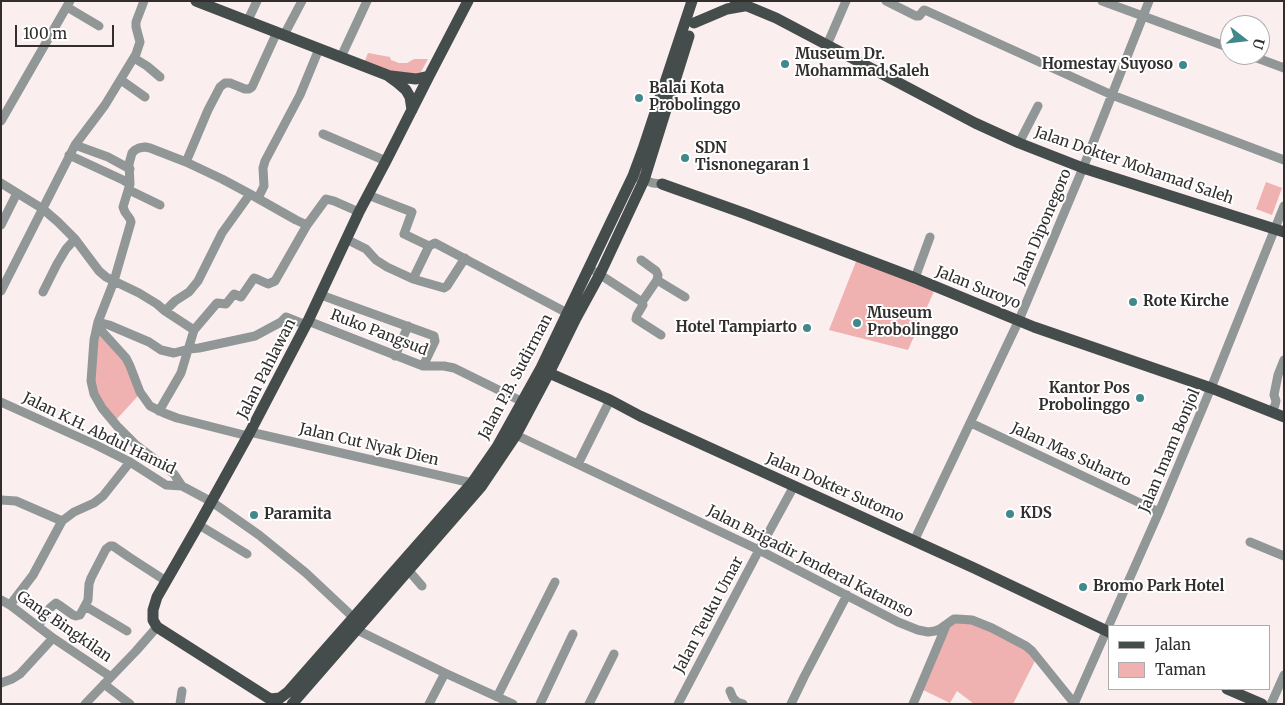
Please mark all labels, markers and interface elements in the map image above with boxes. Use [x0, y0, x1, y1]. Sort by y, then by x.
scale bar [18, 15, 116, 47]
north arrow [1220, 15, 1270, 65]
text: 100 m [23, 24, 67, 43]
text: U [1248, 36, 1269, 51]
place label: Museum Dr. Mohammad Saleh [795, 46, 929, 81]
place label: Homestay Suyoso [1042, 56, 1173, 74]
marker: Museum Dr. Mohammad Saleh [779, 58, 791, 70]
marker: Homestay Suyoso [1177, 59, 1189, 71]
place label: Balai Kota Probolinggo [649, 80, 741, 115]
marker: Balai Kota Probolinggo [633, 92, 645, 104]
street label: Jalan Dokter Mohamad Saleh [1032, 123, 1236, 209]
place label: SDN Tisnonegaran 1 [695, 140, 810, 175]
marker: SDN Tisnonegaran 1 [679, 152, 691, 164]
street label: Jalan Diponegoro [1010, 166, 1076, 288]
street label: Jalan Suroyo [933, 263, 1023, 313]
place label: Rote Kirche [1143, 293, 1229, 311]
marker: Rote Kirche [1127, 296, 1139, 308]
place label: Museum Probolinggo [867, 305, 959, 340]
street label: Ruko Pangsud [328, 306, 430, 360]
street label: Jalan P.B. Sudirman [475, 311, 557, 443]
street label: Jalan Pahlawan [234, 316, 300, 422]
marker: Museum Probolinggo [851, 317, 863, 329]
place label: Hotel Tampiarto [676, 319, 797, 337]
marker: Hotel Tampiarto [801, 322, 813, 334]
place label: Kantor Pos Probolinggo [1038, 380, 1130, 415]
street label: Jalan Imam Bonjol [1136, 386, 1204, 516]
street label: Jalan K.H. Abdul Hamid [20, 389, 178, 479]
marker: Kantor Pos Probolinggo [1134, 392, 1146, 404]
street label: Jalan Mas Suharto [1008, 419, 1134, 491]
street label: Jalan Cut Nyak Dien [298, 420, 440, 470]
street label: Jalan Dokter Sutomo [763, 450, 907, 526]
street label: Jalan Brigadir Jenderal Katamso [704, 502, 916, 622]
place label: KDS [1020, 505, 1052, 523]
place label: Paramita [264, 506, 332, 524]
marker: KDS [1004, 508, 1016, 520]
marker: Paramita [248, 509, 260, 521]
street label: Jalan Teuku Umar [671, 554, 747, 676]
place label: Bromo Park Hotel [1093, 578, 1224, 596]
marker: Bromo Park Hotel [1077, 581, 1089, 593]
street label: Gang Bingkilan [13, 588, 115, 666]
legend [1108, 625, 1270, 690]
text: Jalan [1155, 635, 1191, 654]
text: Taman [1155, 660, 1206, 679]

